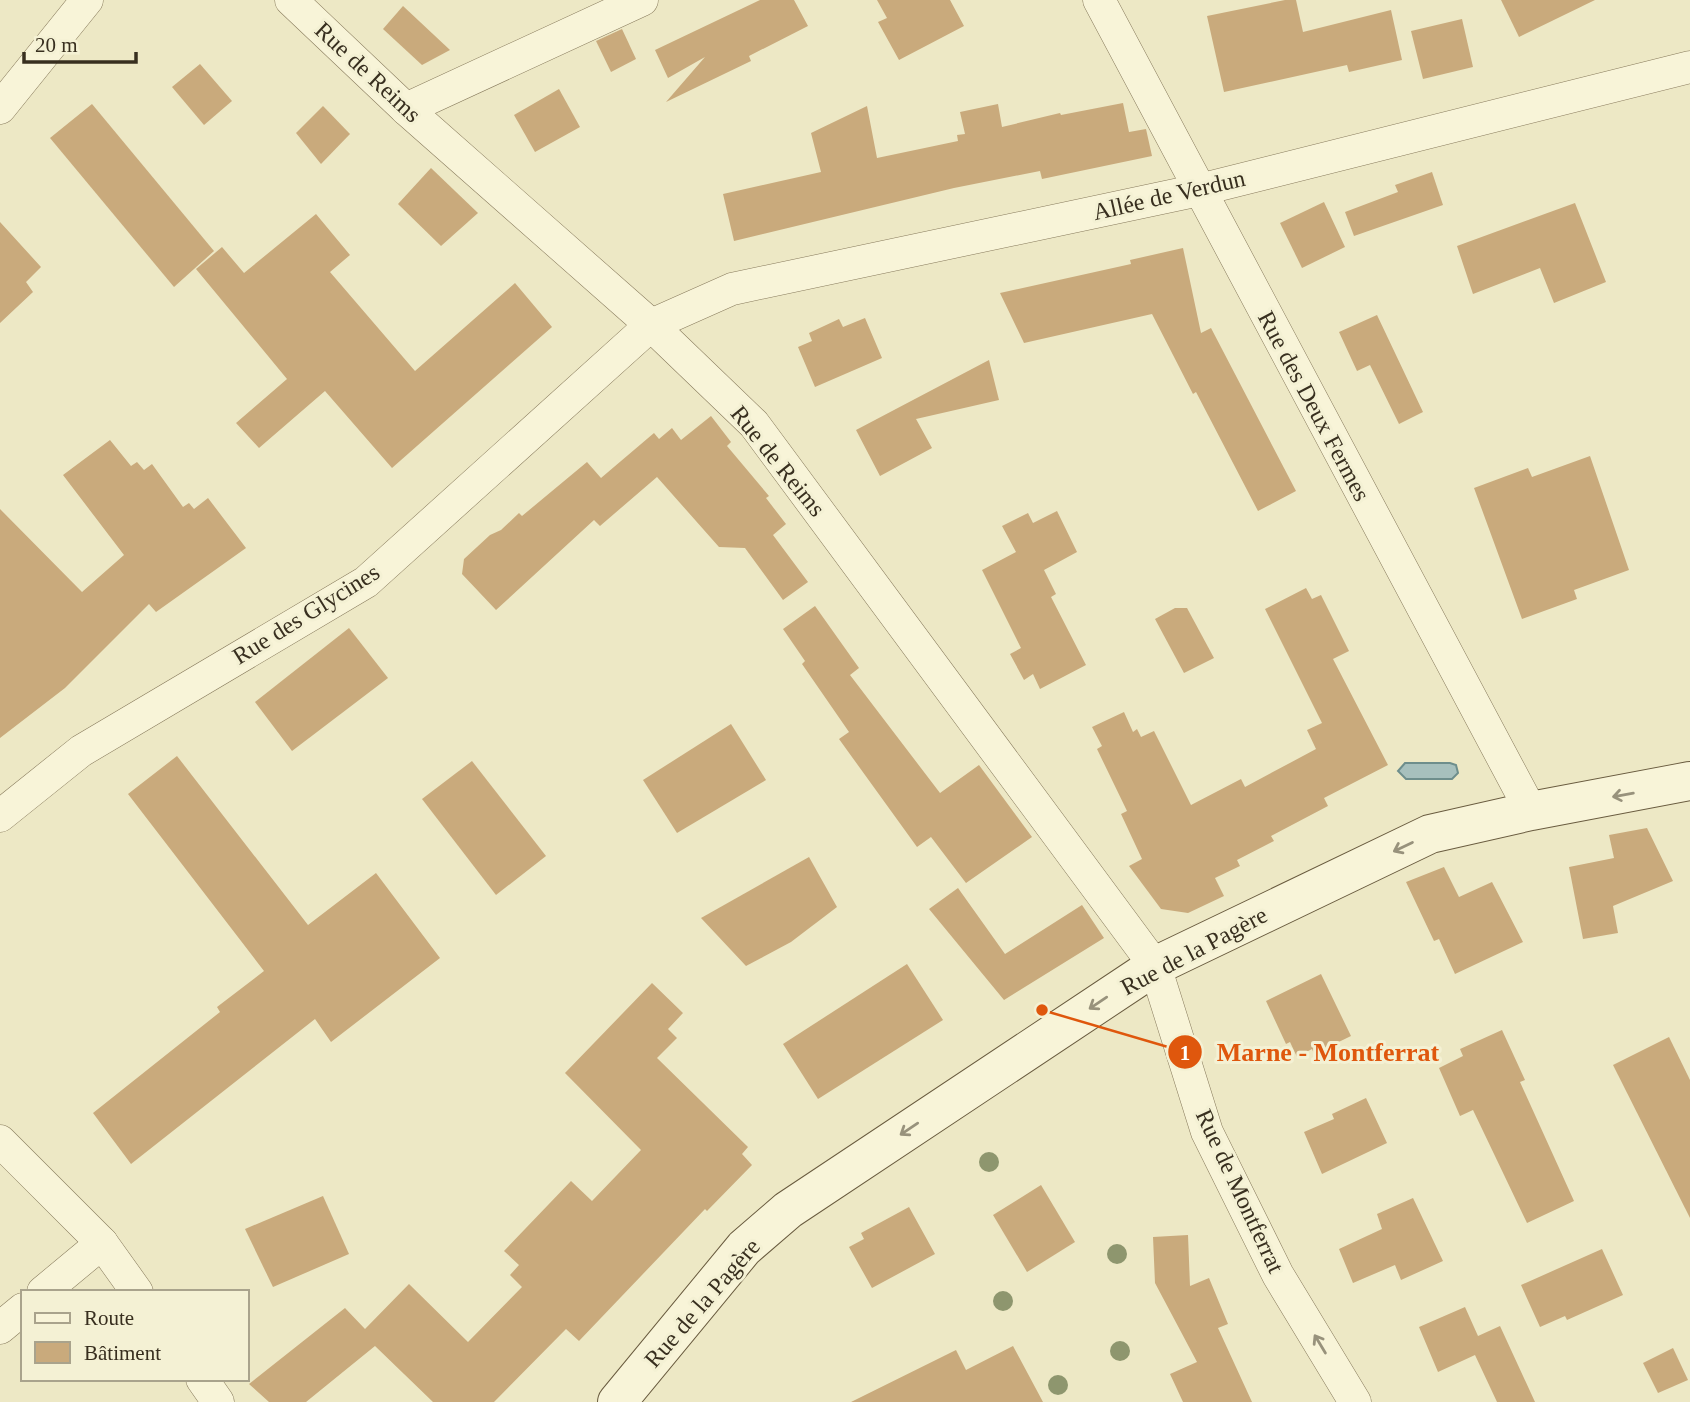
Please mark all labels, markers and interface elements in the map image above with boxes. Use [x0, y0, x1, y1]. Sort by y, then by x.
street label: Rue de Reims [310, 17, 426, 127]
scale bar [24, 21, 136, 65]
text: 20 m [35, 33, 78, 57]
street label: Allée de Verdun [1090, 165, 1248, 225]
street label: Rue des Deux Fermes [1253, 307, 1375, 505]
street label: Rue de Reims [726, 400, 830, 522]
street label: Rue des Glycines [228, 558, 384, 670]
one-way arrow [1612, 789, 1635, 802]
one-way arrow [1393, 841, 1414, 855]
street label: Rue de la Pagère [1116, 902, 1272, 1000]
one-way arrow [1089, 996, 1108, 1010]
callout: Marne - Montferrat [1168, 1029, 1453, 1076]
text: Marne - Montferrat [1217, 1038, 1440, 1067]
text: 1 [1180, 1041, 1190, 1065]
street label: Rue de Montferrat [1191, 1105, 1289, 1277]
one-way arrow [900, 1122, 919, 1137]
street label: Rue de la Pagère [639, 1233, 765, 1373]
legend [21, 1290, 248, 1381]
text: Route [84, 1306, 134, 1330]
one-way arrow [1312, 1334, 1326, 1354]
text: Bâtiment [84, 1341, 161, 1365]

